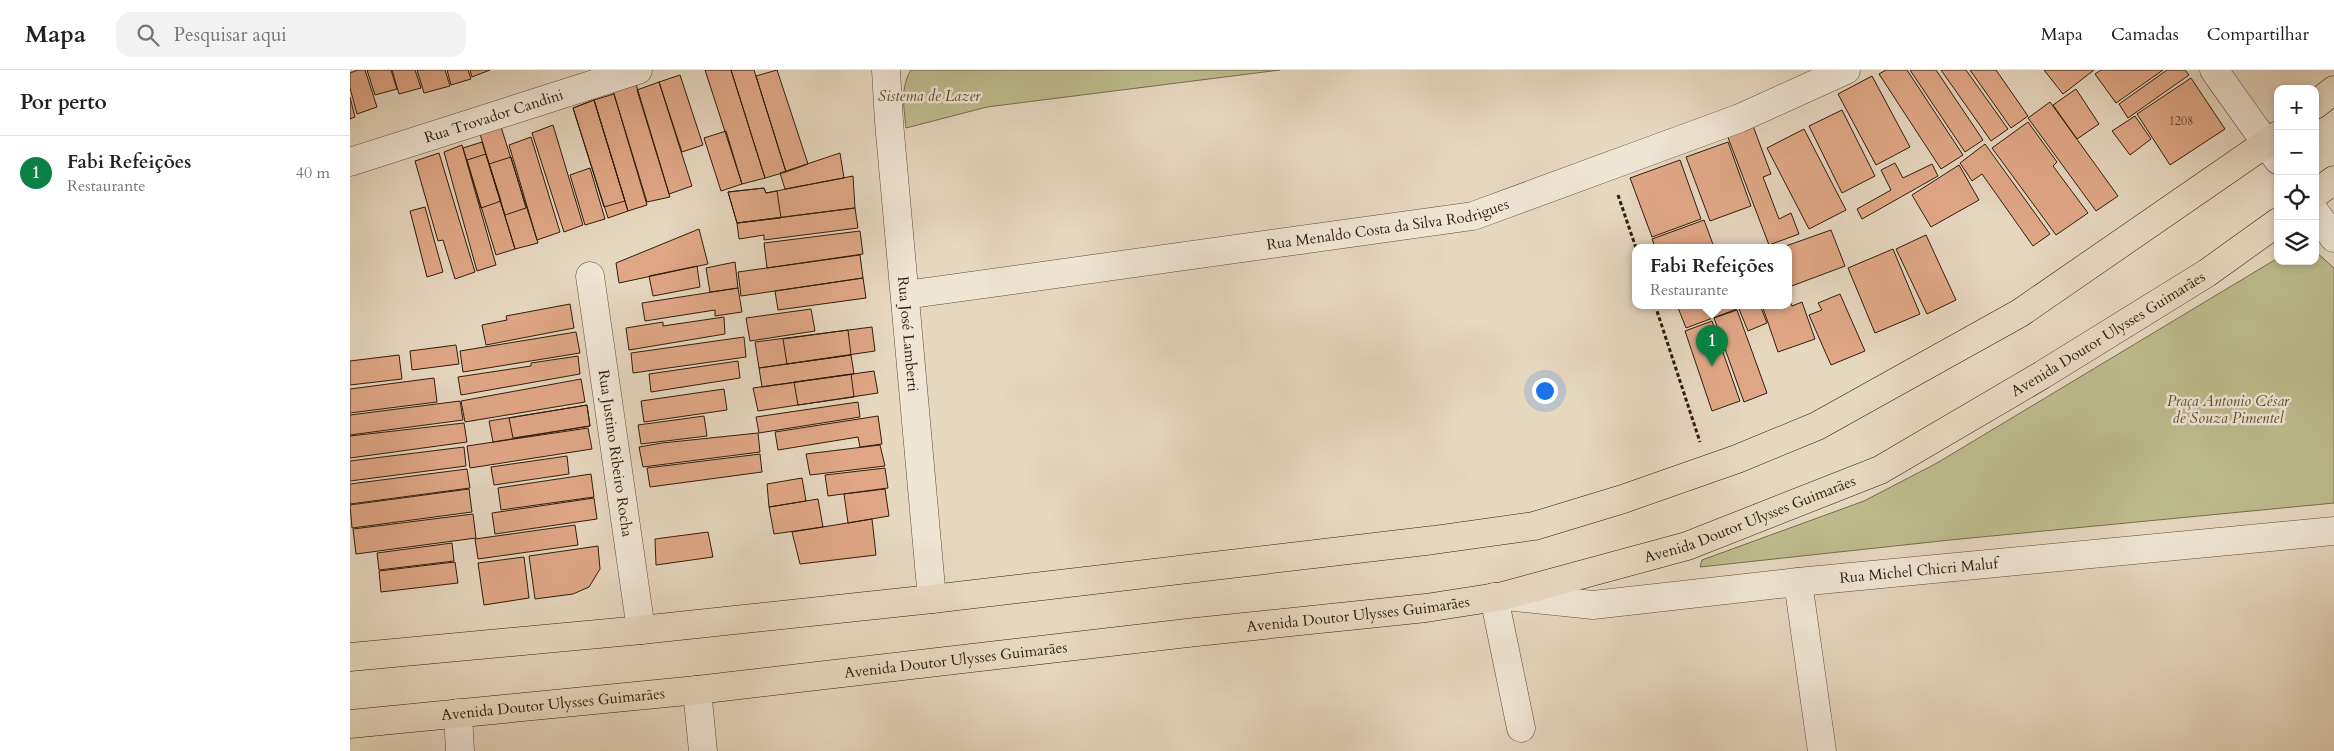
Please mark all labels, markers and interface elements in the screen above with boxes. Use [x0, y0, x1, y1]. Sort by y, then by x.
search box [116, 12, 466, 57]
text: Mapa [25, 18, 86, 51]
icon: search [134, 21, 162, 49]
text: Pesquisar aqui [174, 22, 287, 48]
text: Mapa [2041, 22, 2083, 47]
text: Camadas [2111, 22, 2179, 47]
text: Compartilhar [2207, 22, 2309, 47]
street label: Rua Trovador Candini [422, 84, 566, 148]
map controls [2274, 85, 2319, 265]
button: + [2274, 85, 2319, 130]
park label: Sistema de Lazer [878, 86, 981, 106]
text: Por perto [20, 88, 107, 117]
house number: 1208 [2169, 113, 2193, 129]
button: − [2274, 130, 2319, 175]
text: Fabi Refeições [67, 149, 191, 175]
text: 1 [32, 162, 40, 184]
text: 40 m [296, 162, 330, 184]
text: Restaurante [67, 175, 146, 197]
button: locate [2274, 175, 2319, 220]
street label: Rua Menaldo Costa da Silva Rodrigues [1265, 194, 1512, 255]
button: layers [2274, 220, 2319, 265]
popup [1632, 244, 1792, 309]
text: Fabi Refeições [1650, 253, 1774, 279]
street label: Avenida Doutor Ulysses Guimarães [2007, 266, 2209, 401]
street label: Rua José Lamberti [893, 275, 923, 393]
text: Restaurante [1650, 279, 1729, 301]
pin: 1 [1696, 325, 1728, 366]
street label: Rua Justino Ribeiro Rocha [594, 368, 638, 539]
your location [1532, 378, 1558, 404]
park label: Praça Antonio César de Souza Pimentel [2167, 391, 2290, 428]
street label: Avenida Doutor Ulysses Guimarães [1642, 471, 1859, 567]
street label: Rua Michel Chicri Maluf [1839, 553, 2001, 588]
street label: Avenida Doutor Ulysses Guimarães [1245, 591, 1471, 637]
street label: Avenida Doutor Ulysses Guimarães [843, 637, 1068, 683]
street label: Avenida Doutor Ulysses Guimarães [440, 683, 666, 725]

